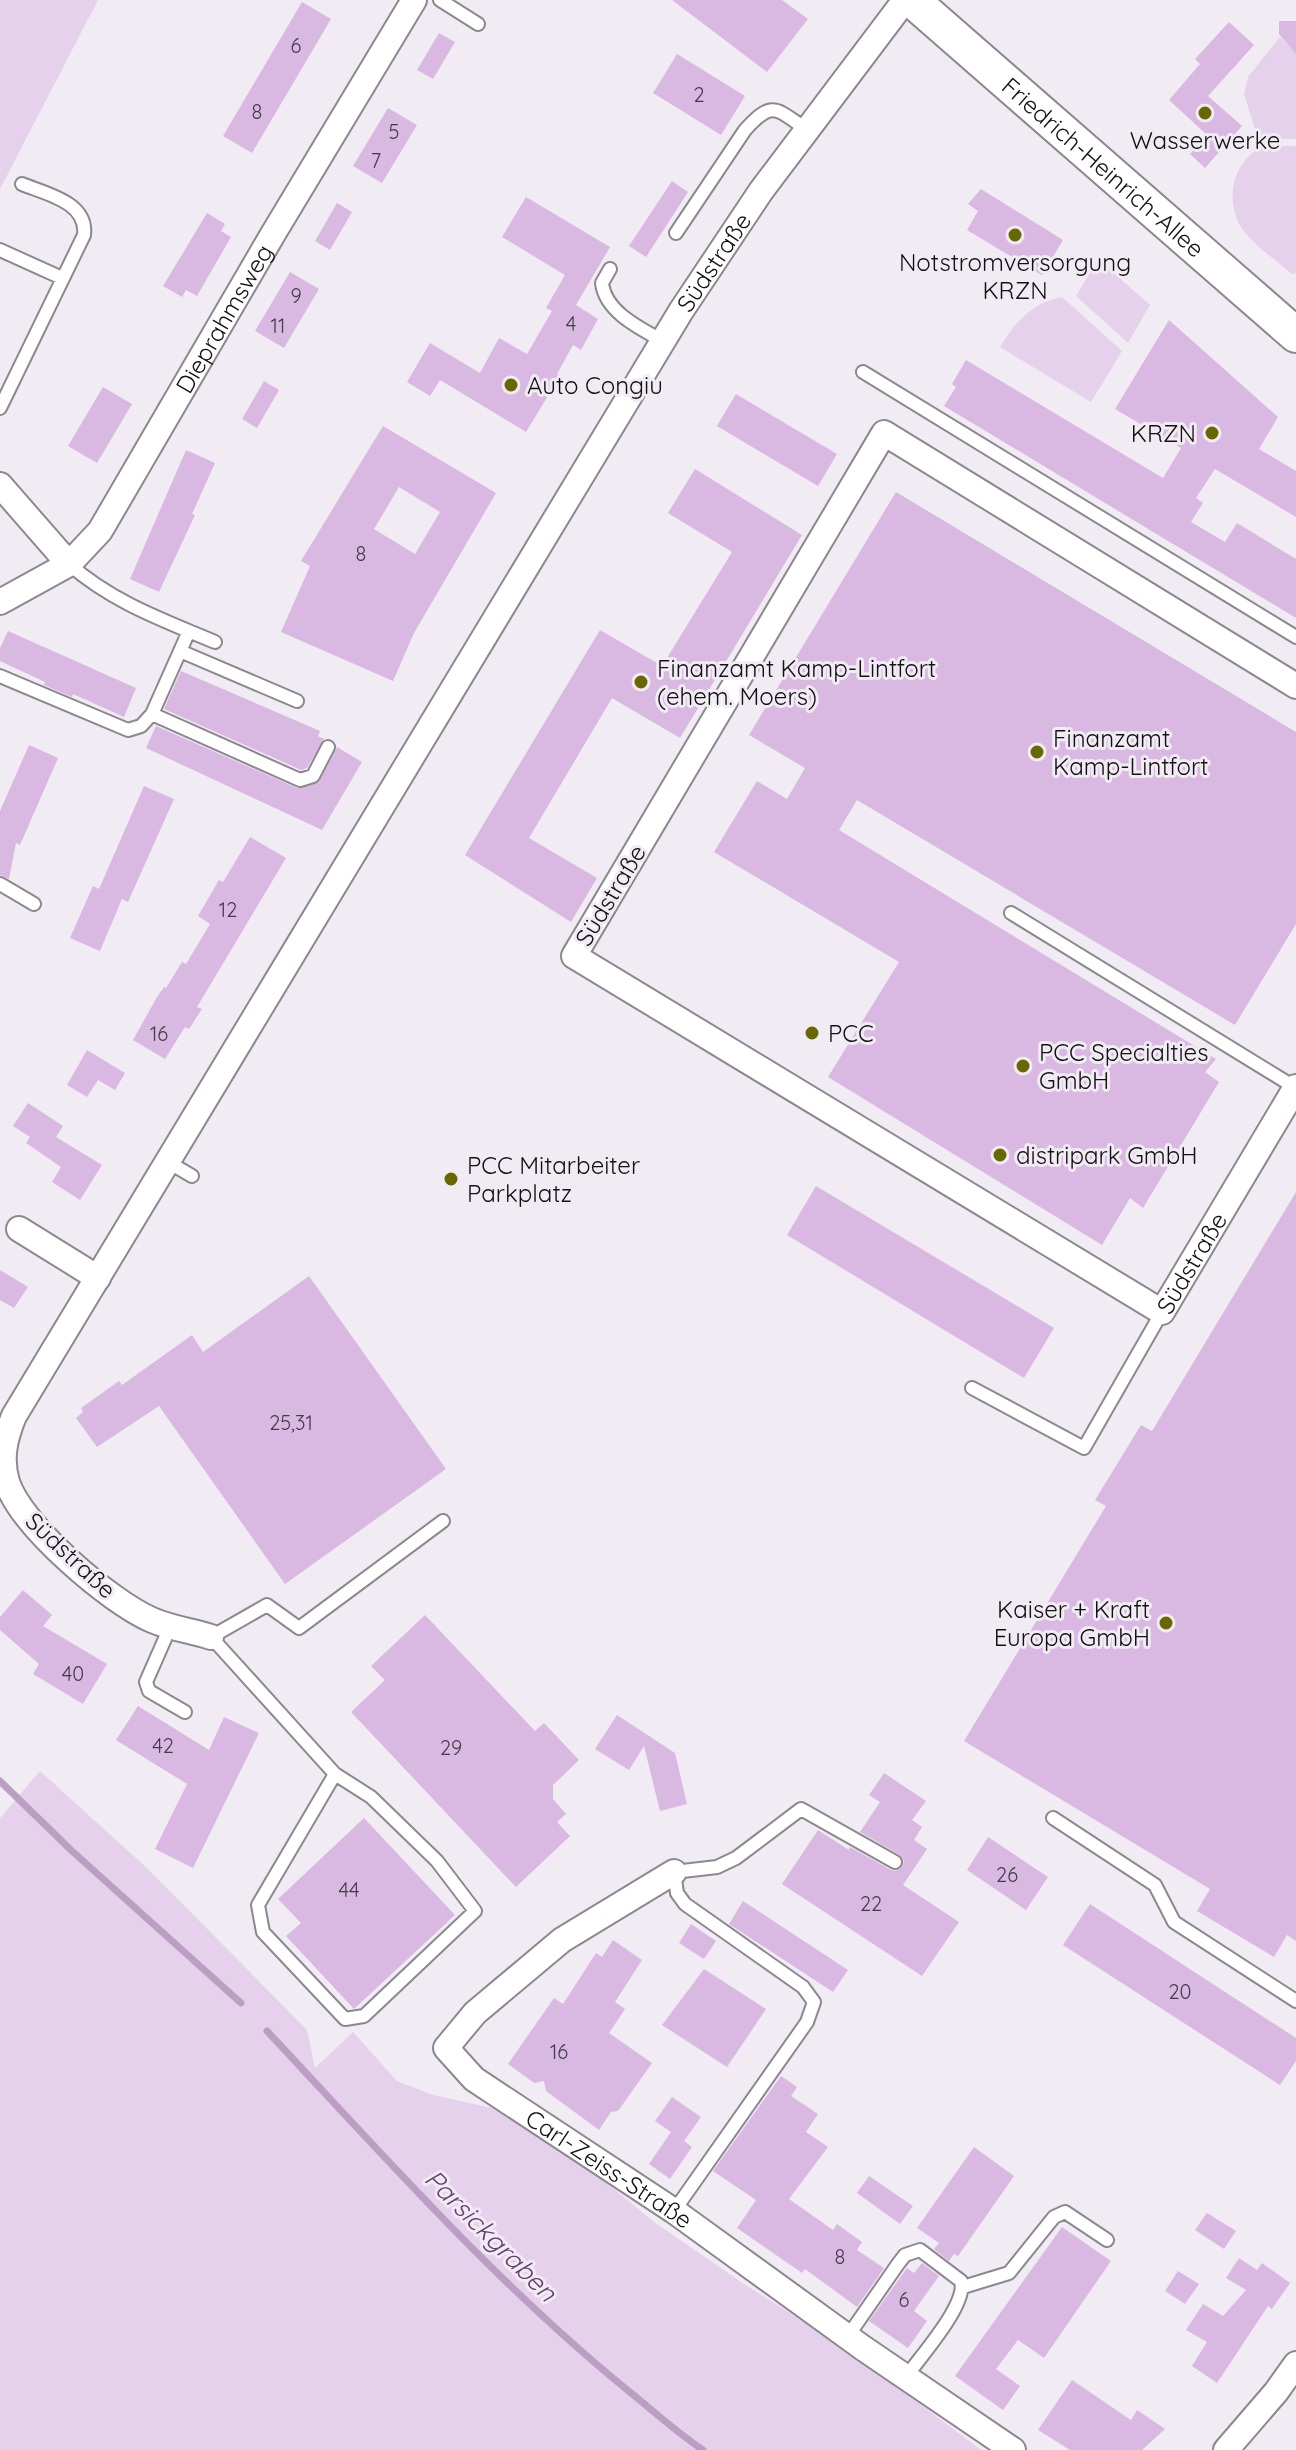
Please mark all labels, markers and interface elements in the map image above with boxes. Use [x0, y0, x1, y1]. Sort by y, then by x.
house number: 6 [291, 33, 302, 58]
street label: Friedrich-Heinrich-Allee [996, 71, 1211, 263]
house number: 2 [693, 82, 705, 107]
house number: 8 [252, 99, 262, 124]
marker: Wasserwerke [1196, 104, 1214, 122]
house number: 5 [389, 119, 399, 144]
place label: Wasserwerke [1130, 125, 1280, 155]
house number: 7 [371, 148, 381, 173]
street label: Südstraße [670, 207, 757, 317]
marker: Notstromversorgung KRZN [1006, 226, 1024, 244]
street label: Dieprahmsweg [169, 239, 279, 398]
place label: Notstromversorgung KRZN [899, 247, 1131, 305]
house number: 9 [290, 283, 302, 308]
house number: 4 [566, 311, 576, 336]
house number: 11 [271, 313, 285, 338]
place label: Auto Congiu [527, 370, 663, 400]
marker: Auto Congiu [502, 376, 520, 394]
place label: KRZN [1131, 418, 1196, 448]
marker: KRZN [1203, 424, 1221, 442]
house number: 8 [356, 541, 366, 566]
place label: Finanzamt Kamp-Lintfort (ehem. Moers) [657, 653, 936, 711]
marker: Finanzamt Kamp-Lintfort (ehem. Moers) [632, 673, 650, 691]
place label: Finanzamt Kamp-Lintfort [1053, 723, 1208, 781]
marker: Finanzamt Kamp-Lintfort [1028, 743, 1046, 761]
street label: Südstraße [568, 839, 652, 951]
house number: 12 [219, 897, 237, 922]
place label: PCC [828, 1018, 874, 1048]
house number: 16 [150, 1021, 168, 1046]
marker: PCC [803, 1024, 821, 1042]
place label: PCC Specialties GmbH [1039, 1037, 1208, 1095]
marker: PCC Specialties GmbH [1014, 1057, 1032, 1075]
place label: distripark GmbH [1016, 1140, 1198, 1170]
marker: distripark GmbH [991, 1146, 1009, 1164]
place label: PCC Mitarbeiter Parkplatz [467, 1150, 640, 1208]
marker: PCC Mitarbeiter Parkplatz [442, 1170, 460, 1188]
street label: Südstraße [1150, 1207, 1233, 1319]
house number: 25,31 [269, 1410, 313, 1435]
street label: Südstraße [20, 1506, 122, 1604]
place label: Kaiser + Kraft Europa GmbH [994, 1594, 1150, 1652]
marker: Kaiser + Kraft Europa GmbH [1157, 1614, 1175, 1632]
house number: 40 [62, 1661, 84, 1686]
house number: 42 [152, 1733, 174, 1758]
house number: 29 [440, 1735, 462, 1760]
house number: 26 [996, 1862, 1018, 1887]
house number: 44 [338, 1877, 360, 1902]
house number: 22 [860, 1891, 882, 1916]
house number: 20 [1169, 1979, 1191, 2004]
house number: 16 [550, 2039, 568, 2064]
street label: Carl-Zeiss-Straße [520, 2102, 698, 2234]
water label: Parsickgraben [418, 2162, 565, 2309]
house number: 8 [835, 2244, 845, 2269]
house number: 6 [899, 2287, 910, 2312]

